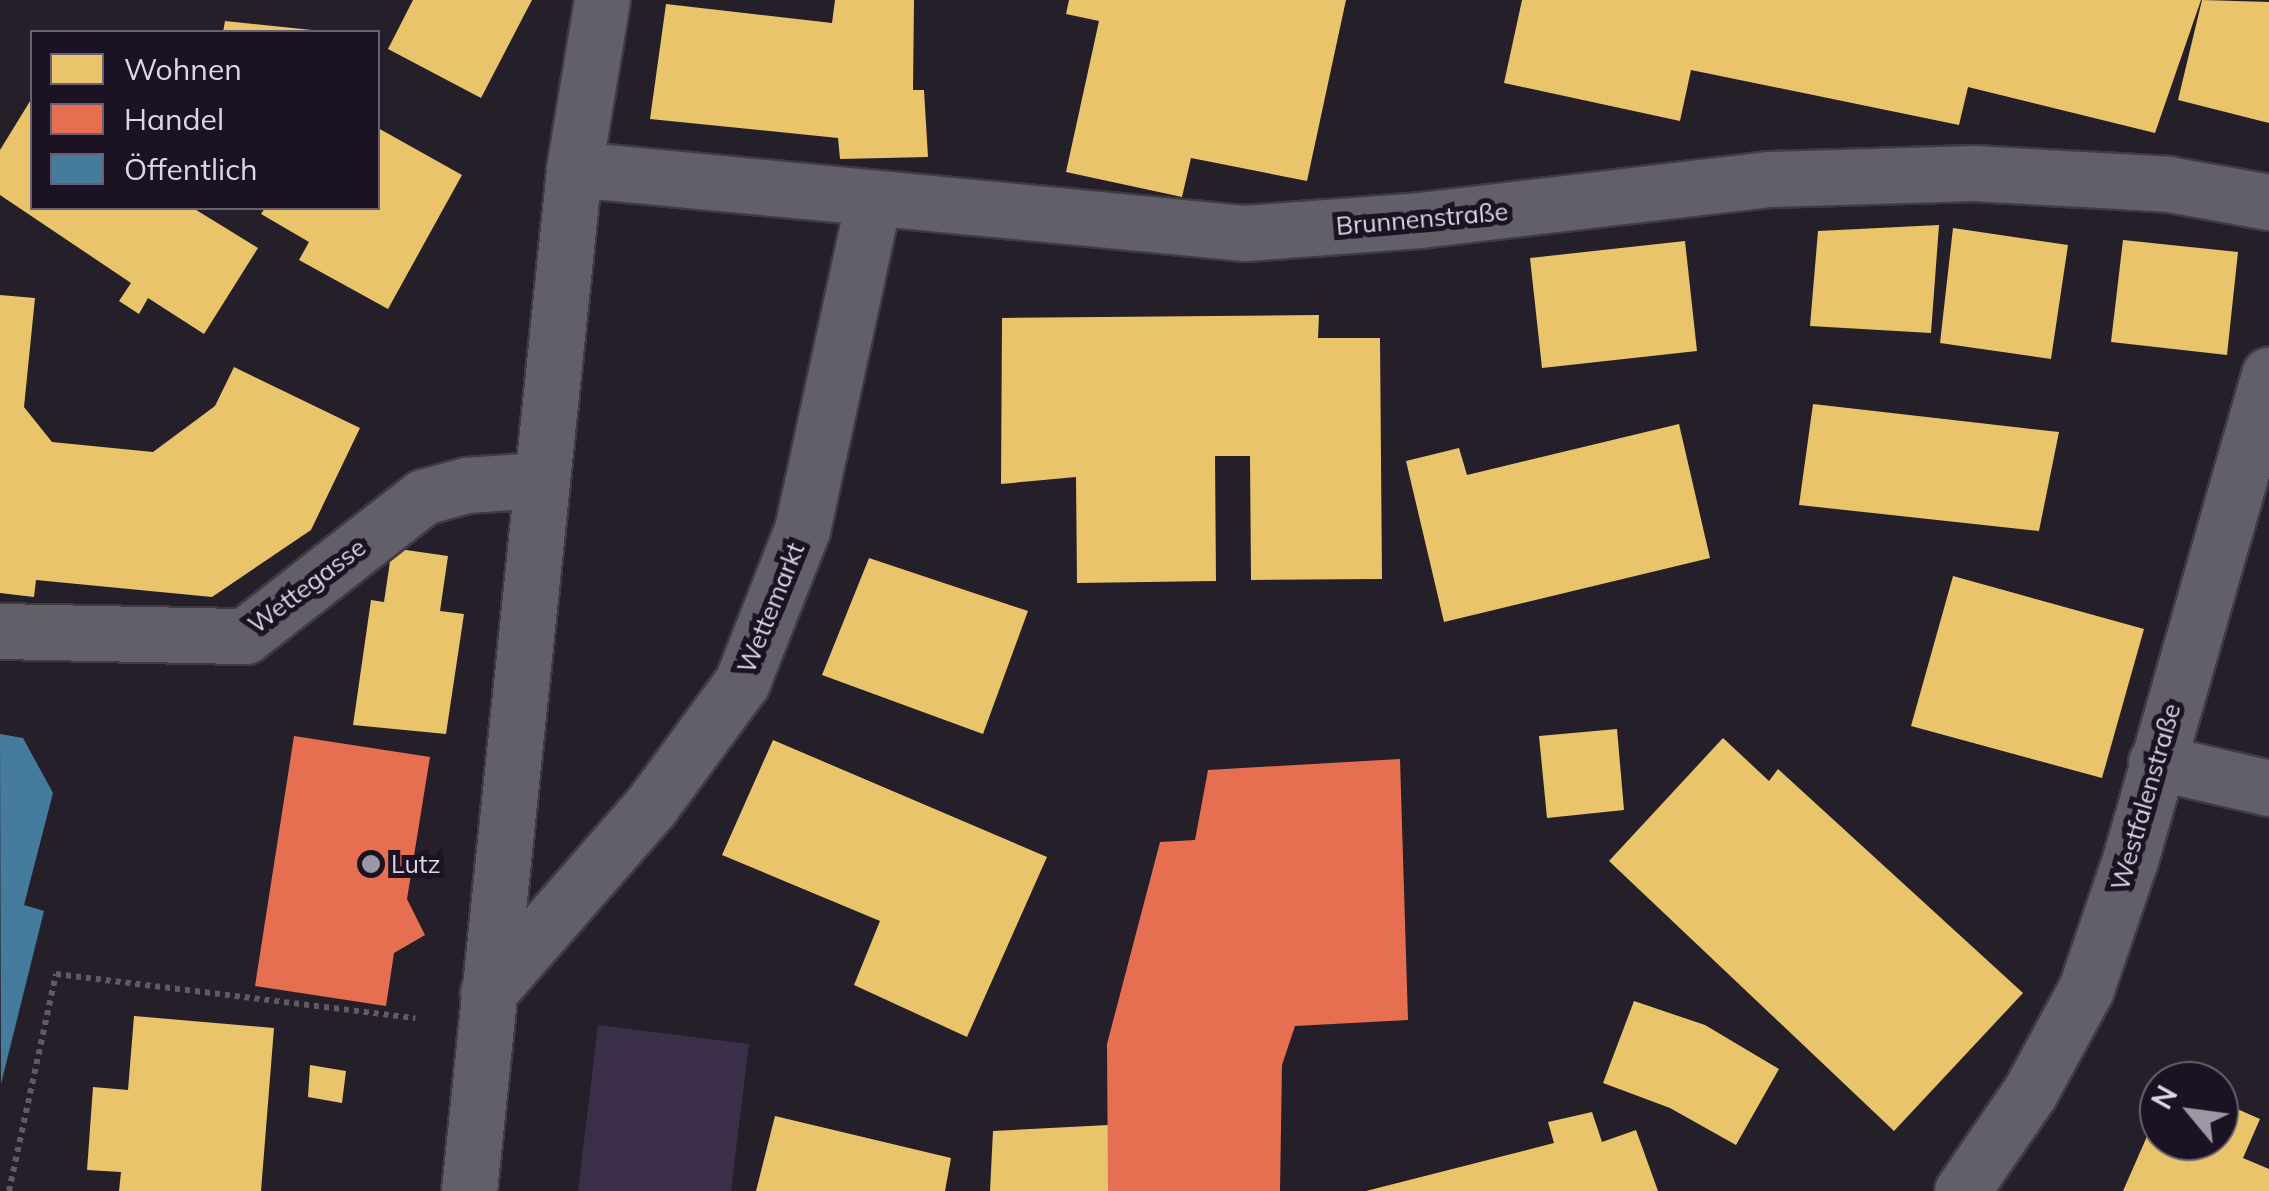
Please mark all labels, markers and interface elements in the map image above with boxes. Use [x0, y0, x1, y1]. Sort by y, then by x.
legend [30, 30, 380, 210]
text: Wohnen [124, 50, 242, 88]
text: Handel [124, 100, 224, 138]
text: Öffentlich [124, 150, 258, 188]
street label: Brunnenstraße [1335, 197, 1509, 241]
street label: Wettegasse [242, 532, 372, 640]
street label: Wettemarkt [731, 538, 811, 678]
street label: Westfalenstraße [2105, 700, 2187, 894]
place label: Lutz [391, 849, 441, 879]
marker: Lutz [360, 853, 382, 875]
north arrow [2139, 1061, 2239, 1161]
text: N [2144, 1079, 2185, 1115]

